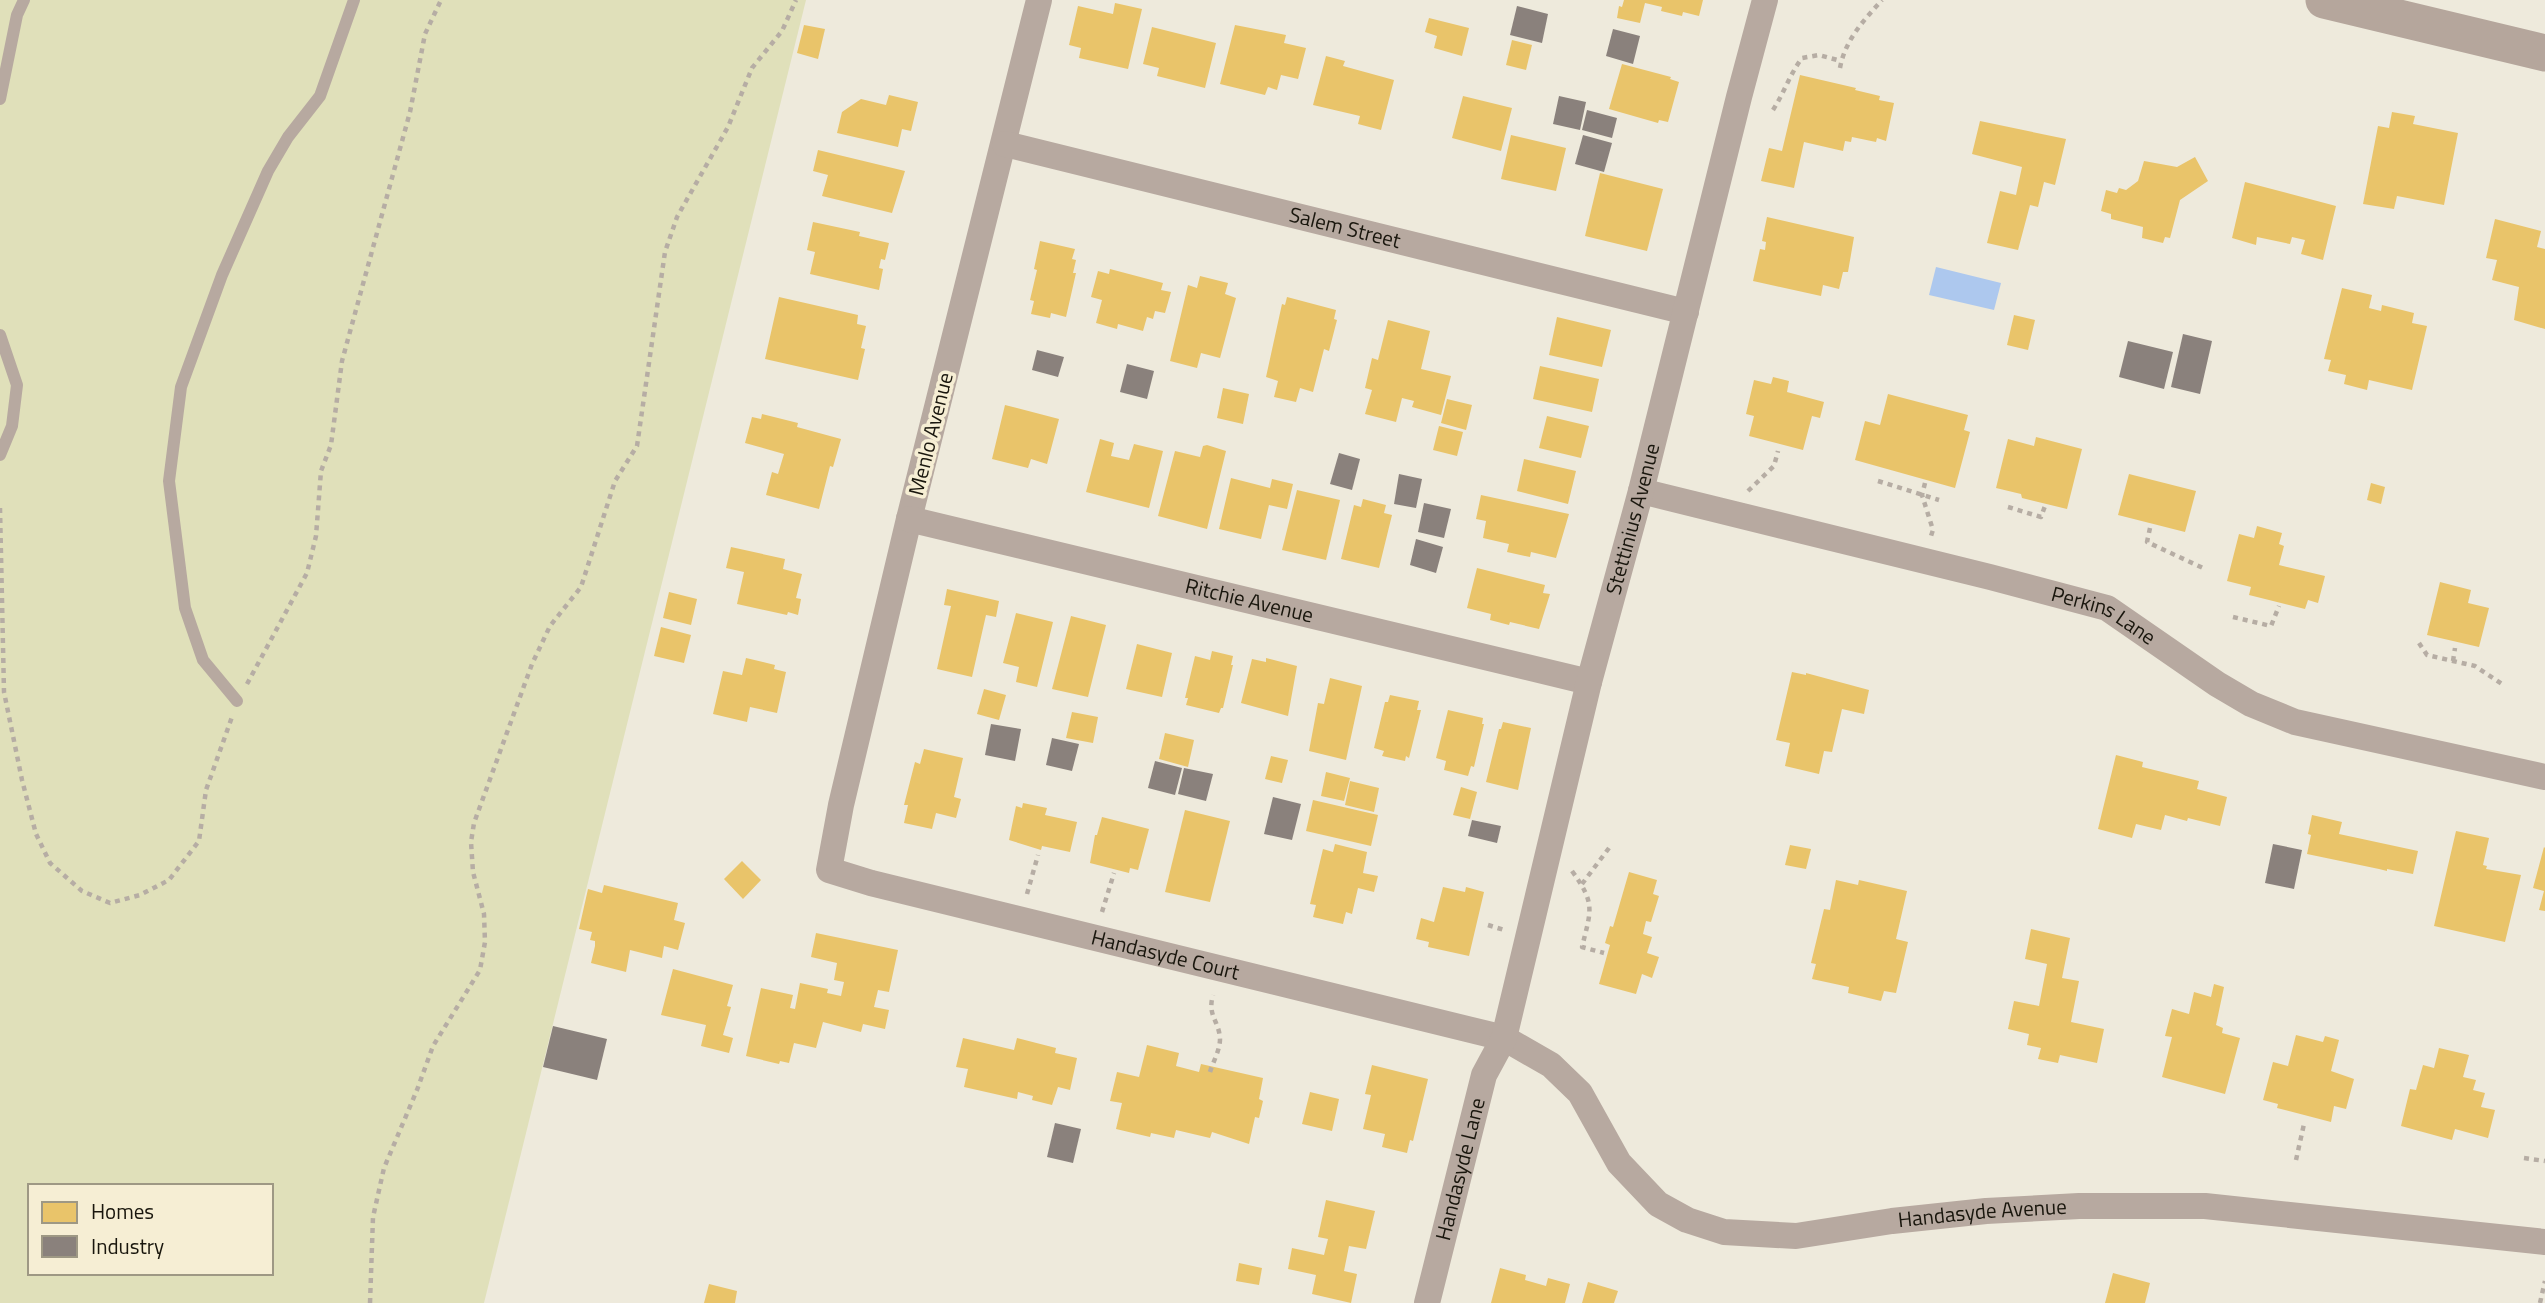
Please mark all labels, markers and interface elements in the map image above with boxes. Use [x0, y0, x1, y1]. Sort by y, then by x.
street label: Salem Street [1286, 198, 1405, 256]
street label: Menlo Avenue [899, 369, 961, 499]
street label: Stettinius Avenue [1597, 440, 1667, 598]
street label: Ritchie Avenue [1182, 569, 1317, 630]
street label: Perkins Lane [2048, 577, 2163, 652]
street label: Handasyde Court [1088, 920, 1244, 988]
street label: Handasyde Lane [1426, 1094, 1493, 1244]
legend [28, 1184, 273, 1275]
street label: Handasyde Avenue [1896, 1190, 2068, 1235]
text: Homes [91, 1195, 154, 1227]
text: Industry [91, 1230, 164, 1262]

